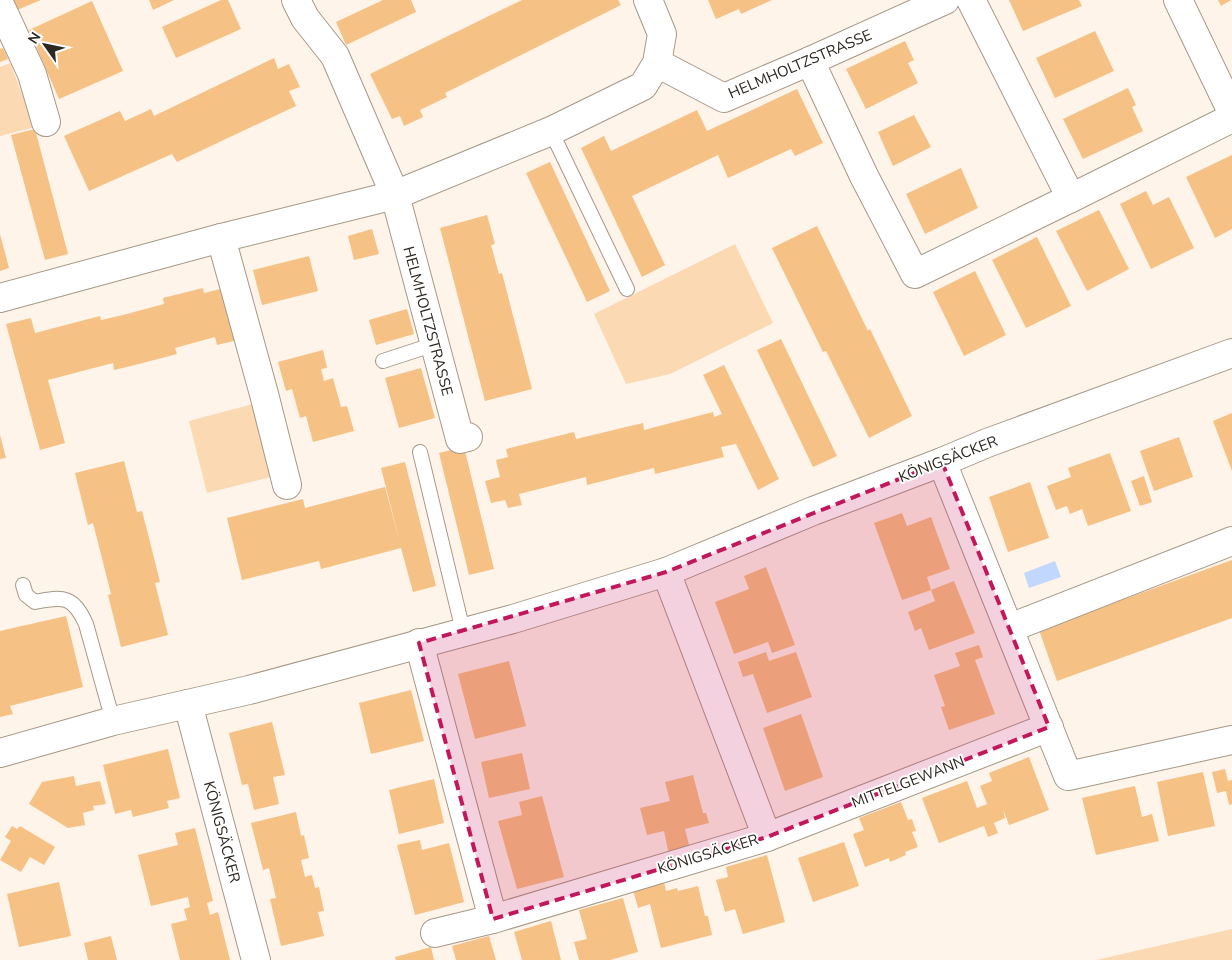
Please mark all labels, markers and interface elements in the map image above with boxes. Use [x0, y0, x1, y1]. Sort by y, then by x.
north arrow [20, 20, 70, 70]
street label: HELMHOLTZSTRASSE [725, 25, 875, 103]
text: N [24, 29, 45, 48]
street label: HELMHOLTZSTRASSE [398, 244, 458, 398]
street label: KÖNIGSÄCKER [896, 431, 1000, 487]
street label: MITTELGEWANN [849, 751, 967, 813]
street label: KÖNIGSÄCKER [199, 779, 245, 885]
street label: KÖNIGSÄCKER [655, 829, 761, 879]

